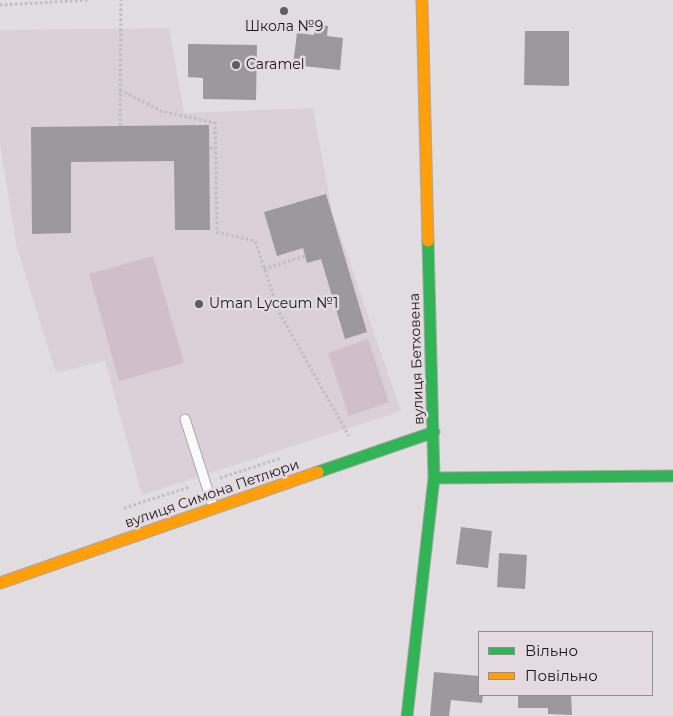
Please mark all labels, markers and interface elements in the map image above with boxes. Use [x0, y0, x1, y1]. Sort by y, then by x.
marker: Школа №9 [278, 5, 290, 17]
place label: Школа №9 [245, 19, 323, 35]
place label: Caramel [246, 57, 304, 73]
marker: Caramel [230, 59, 242, 71]
street label: вулиця Бетховена [406, 293, 428, 425]
place label: Uman Lyceum №1 [209, 296, 338, 312]
marker: Uman Lyceum №1 [193, 298, 205, 310]
street label: вулиця Симона Петлюри [123, 456, 301, 532]
legend [478, 631, 653, 696]
text: Вільно [525, 641, 578, 660]
text: Повільно [525, 666, 598, 685]

